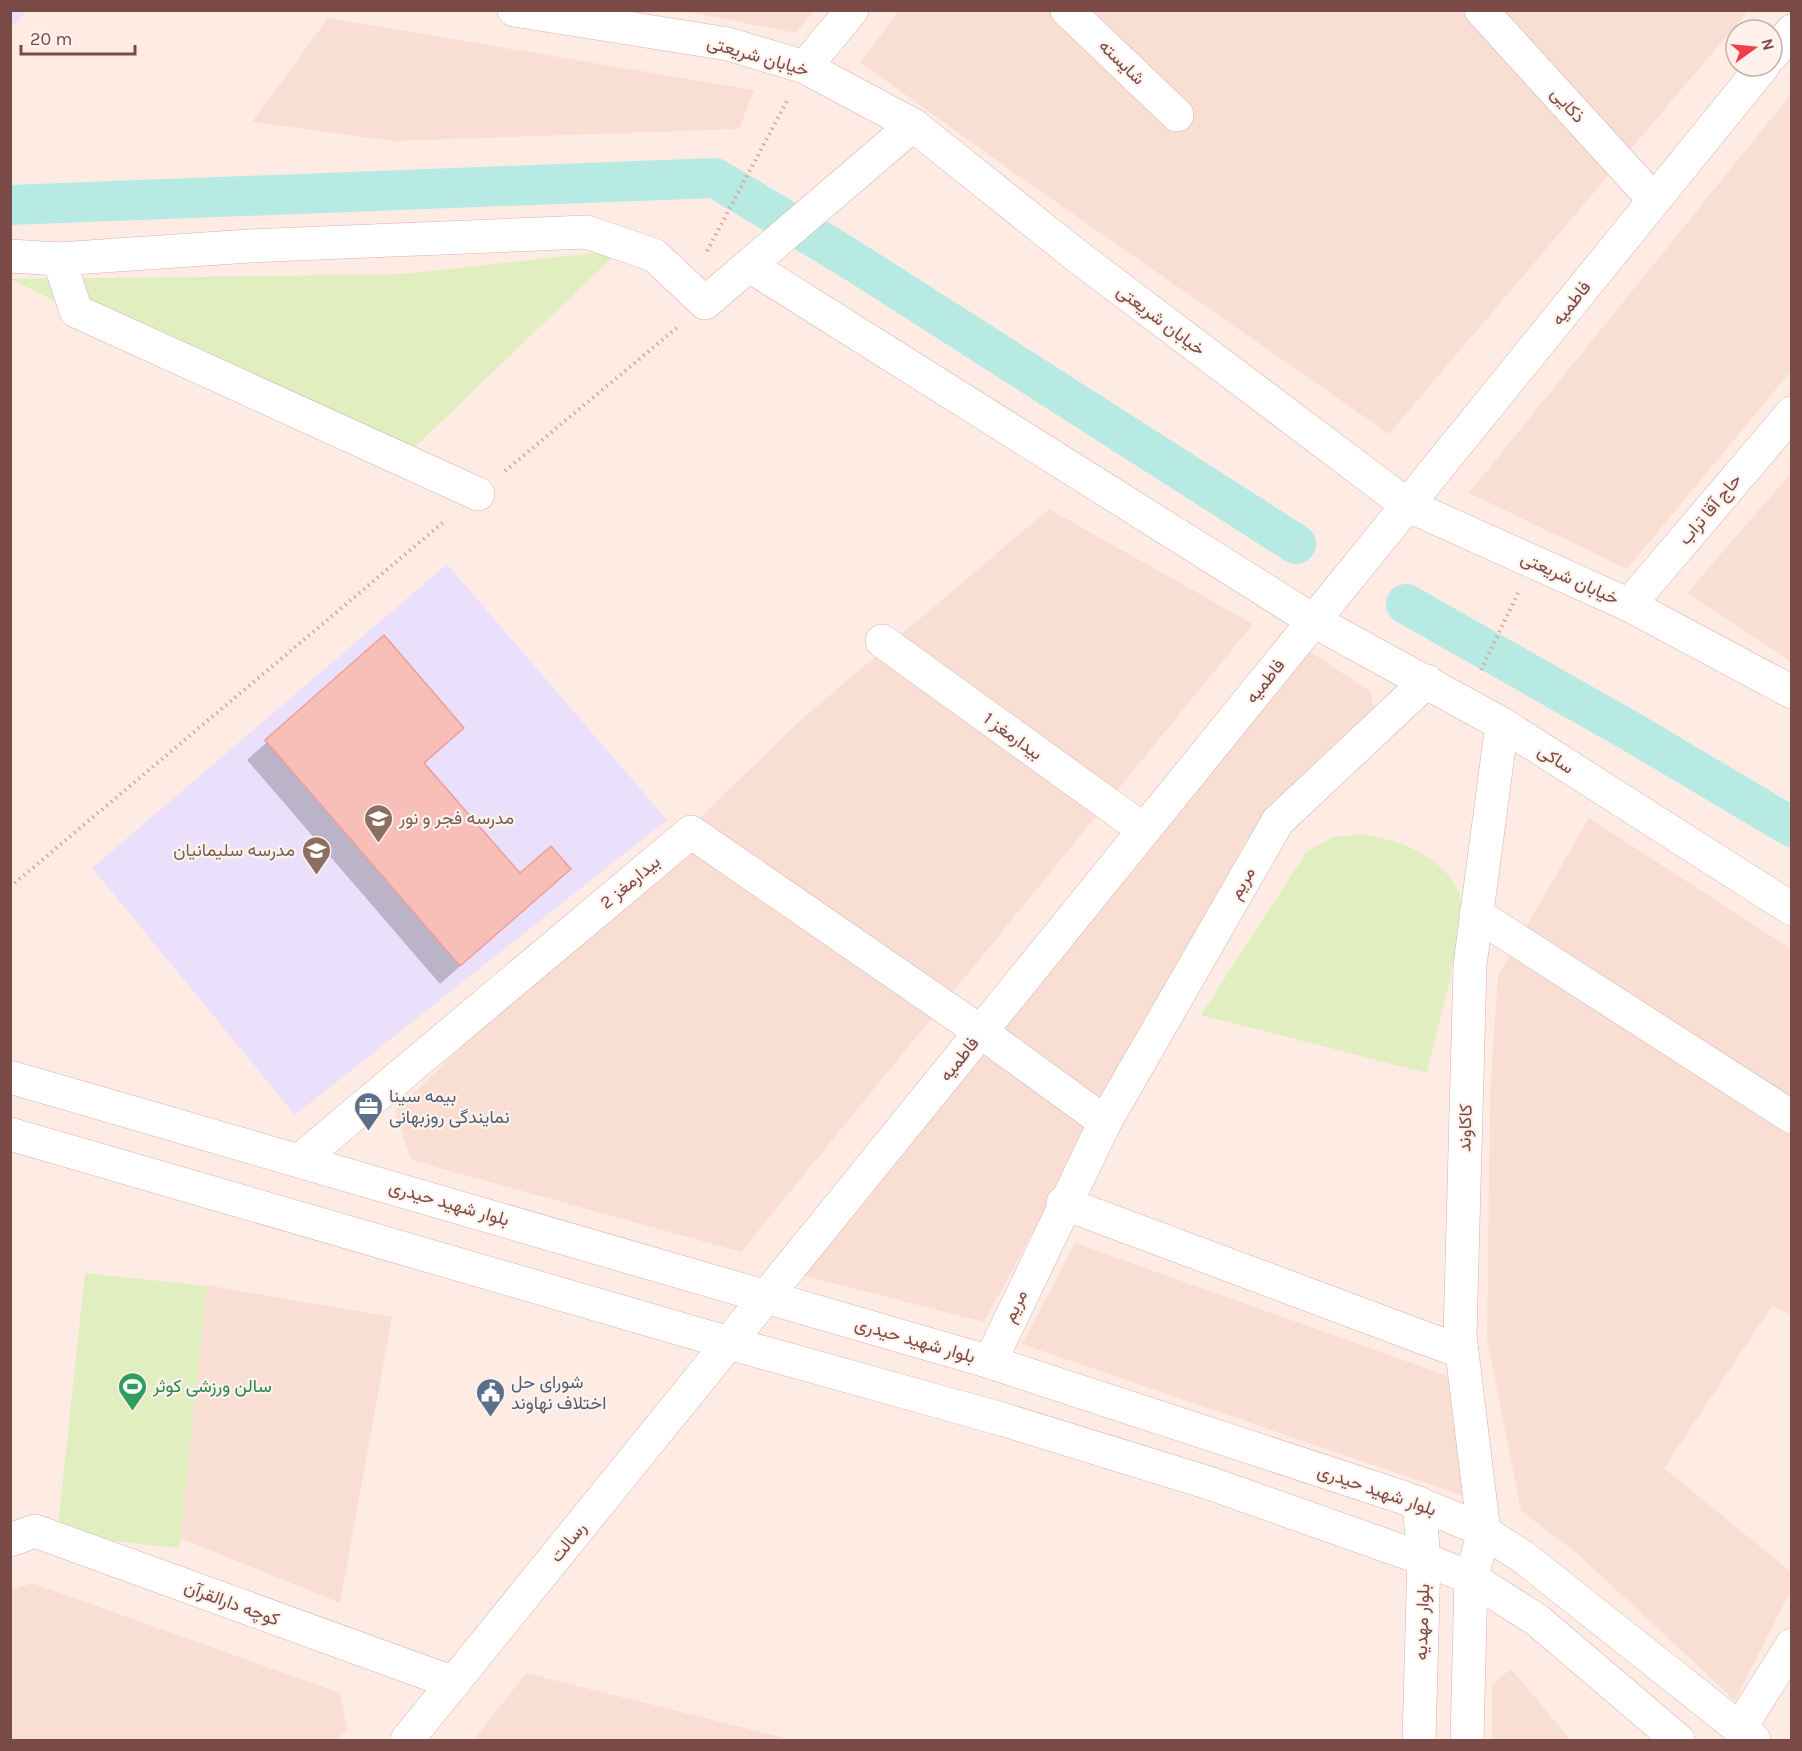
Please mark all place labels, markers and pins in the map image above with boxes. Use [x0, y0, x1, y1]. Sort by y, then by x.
school or university icon: مدرسه فجر و نور [362, 802, 394, 844]
place label: مدرسه فجر و نور [398, 807, 514, 829]
school or university icon: مدرسه سلیمانیان [300, 834, 332, 876]
place label: مدرسه سلیمانیان [173, 839, 295, 861]
place label: بیمه سینا نمایندگی روزبهانی [389, 1085, 510, 1128]
office icon: بیمه سینا نمایندگی روزبهانی [352, 1090, 384, 1132]
sports icon: سالن ورزشی کوثر [116, 1370, 148, 1412]
place label: شورای حل اختلاف نهاوند [511, 1371, 606, 1414]
place label: سالن ورزشی کوثر [152, 1375, 272, 1397]
public building icon: شورای حل اختلاف نهاوند [474, 1376, 506, 1418]

